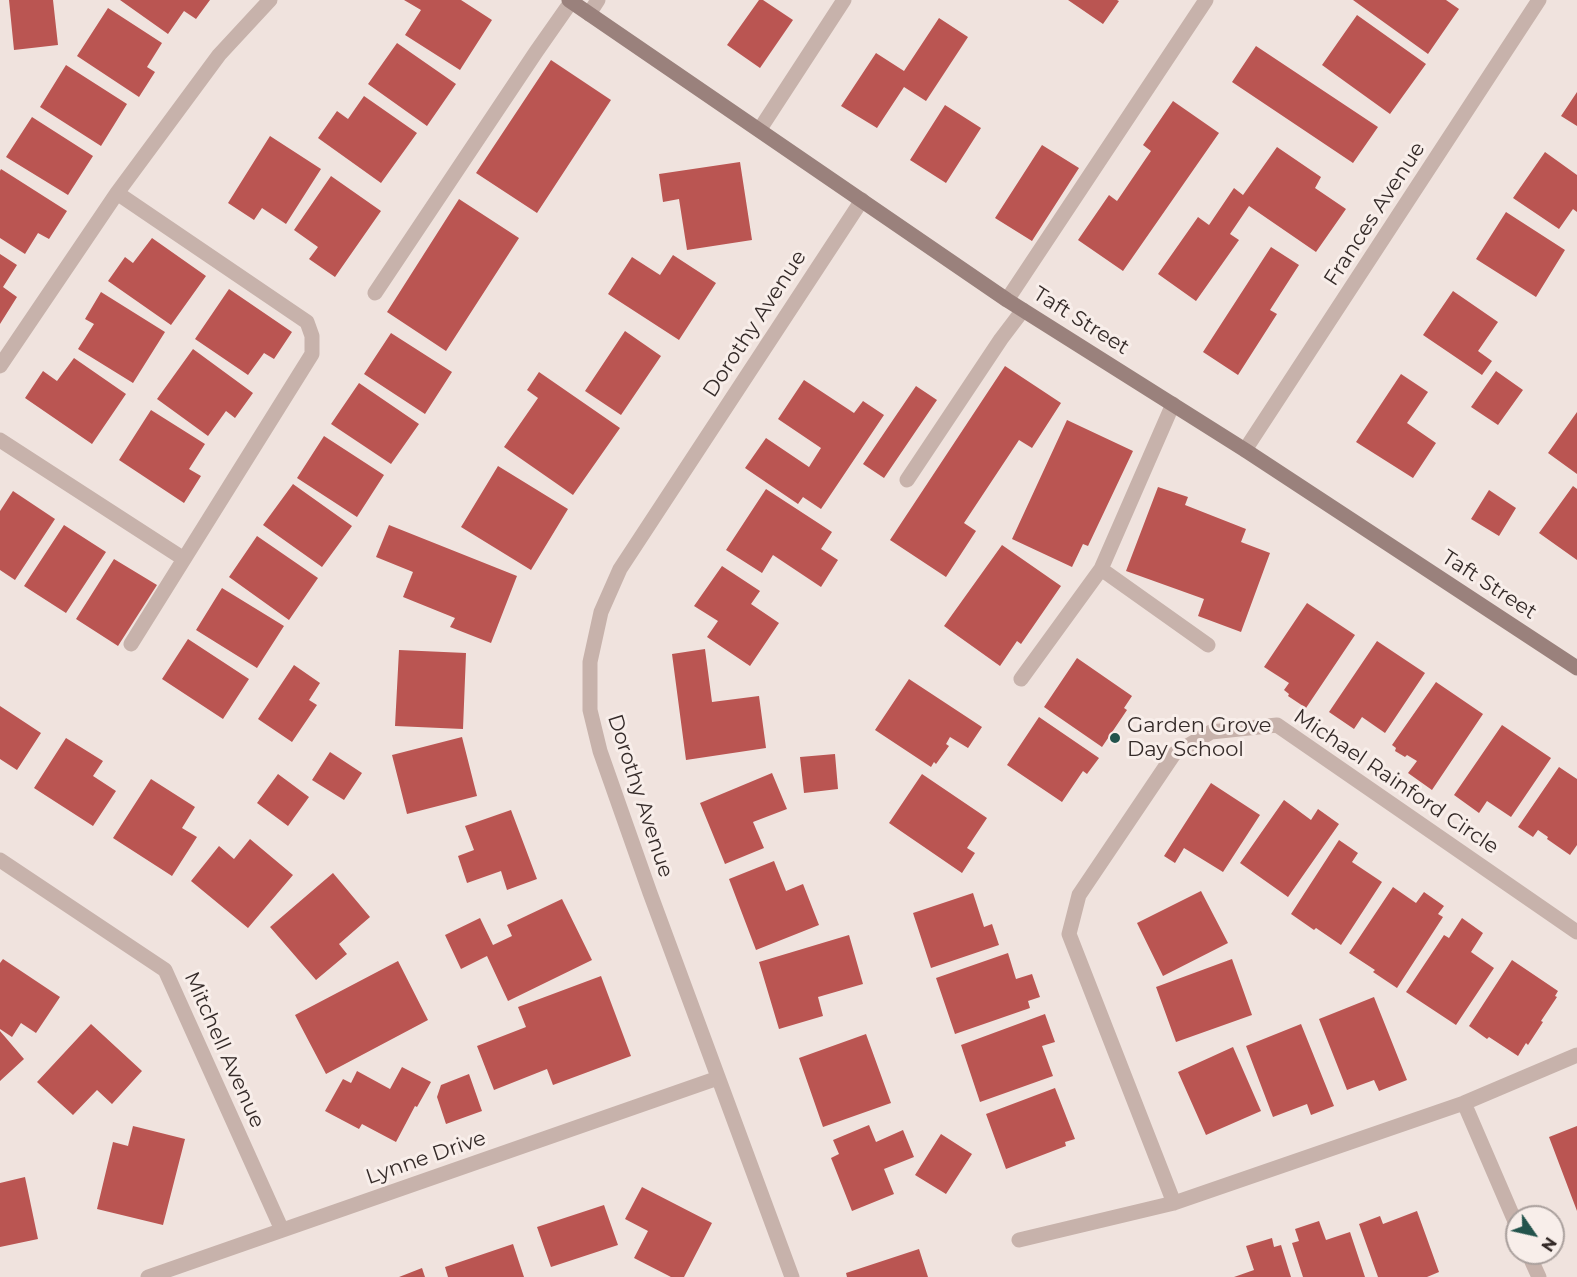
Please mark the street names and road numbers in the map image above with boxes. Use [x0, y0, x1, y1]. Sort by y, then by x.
street label: Frances Avenue [1319, 137, 1431, 291]
street label: Dorothy Avenue [698, 246, 812, 402]
street label: Taft Street [1028, 282, 1134, 360]
street label: Taft Street [1437, 545, 1541, 625]
street label: Michael Rainford Circle [1289, 704, 1503, 860]
street label: Dorothy Avenue [602, 711, 678, 881]
street label: Mitchell Avenue [178, 968, 270, 1132]
street label: Lynne Drive [363, 1126, 489, 1190]

